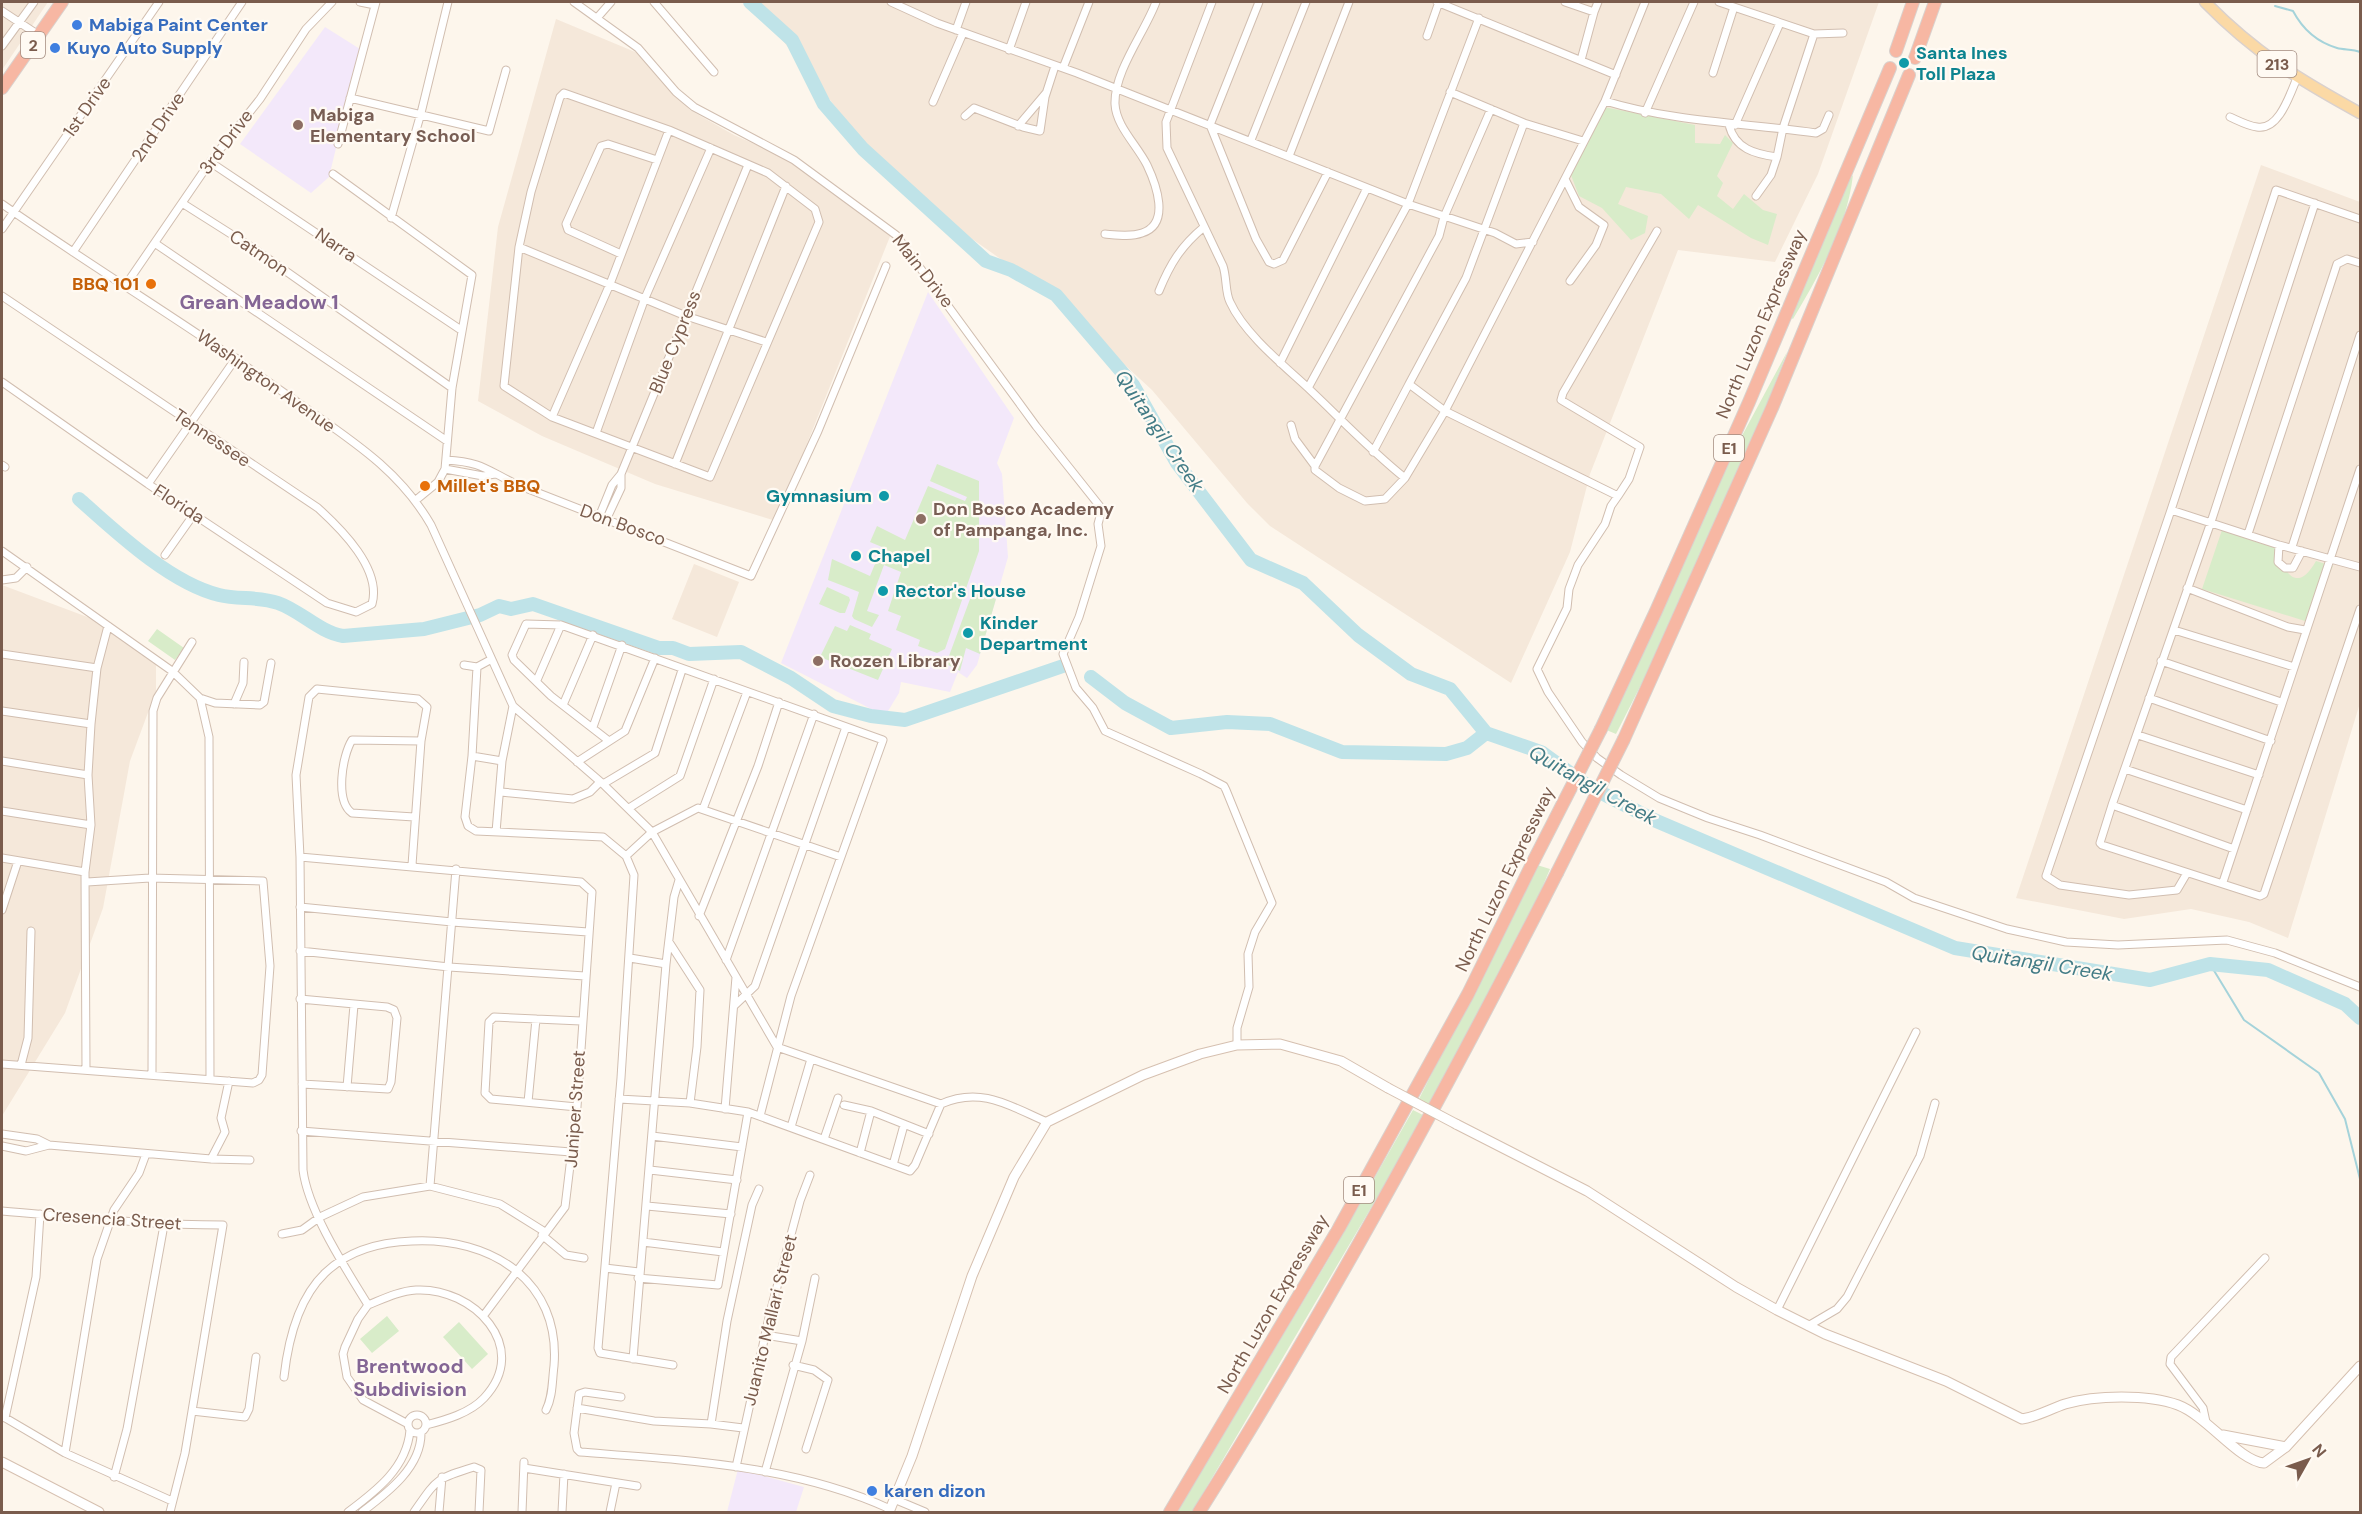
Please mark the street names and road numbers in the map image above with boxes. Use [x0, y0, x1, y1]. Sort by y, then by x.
road number: 2 [21, 32, 45, 58]
road number: 213 [2258, 51, 2296, 77]
street label: 1st Drive [57, 72, 117, 142]
street label: 2nd Drive [126, 87, 190, 167]
street label: 3rd Drive [194, 105, 258, 179]
street label: Narra [310, 222, 362, 268]
street label: Catmon [225, 224, 293, 282]
street label: North Luzon Expressway [1710, 226, 1812, 422]
street label: Main Drive [887, 229, 959, 313]
street label: Blue Cypress [643, 287, 707, 397]
street label: Washington Avenue [192, 324, 340, 438]
street label: Tennessee [169, 403, 255, 473]
road number: E1 [1714, 435, 1744, 461]
street label: Florida [149, 479, 209, 529]
street label: Don Bosco [577, 498, 669, 552]
street label: North Luzon Expressway [1450, 782, 1560, 976]
street label: Juniper Street [559, 1049, 591, 1169]
road number: E1 [1344, 1177, 1374, 1203]
street label: Cresencia Street [42, 1202, 182, 1236]
street label: North Luzon Expressway [1212, 1210, 1334, 1398]
street label: Juanito Mallari Street [737, 1232, 803, 1408]

